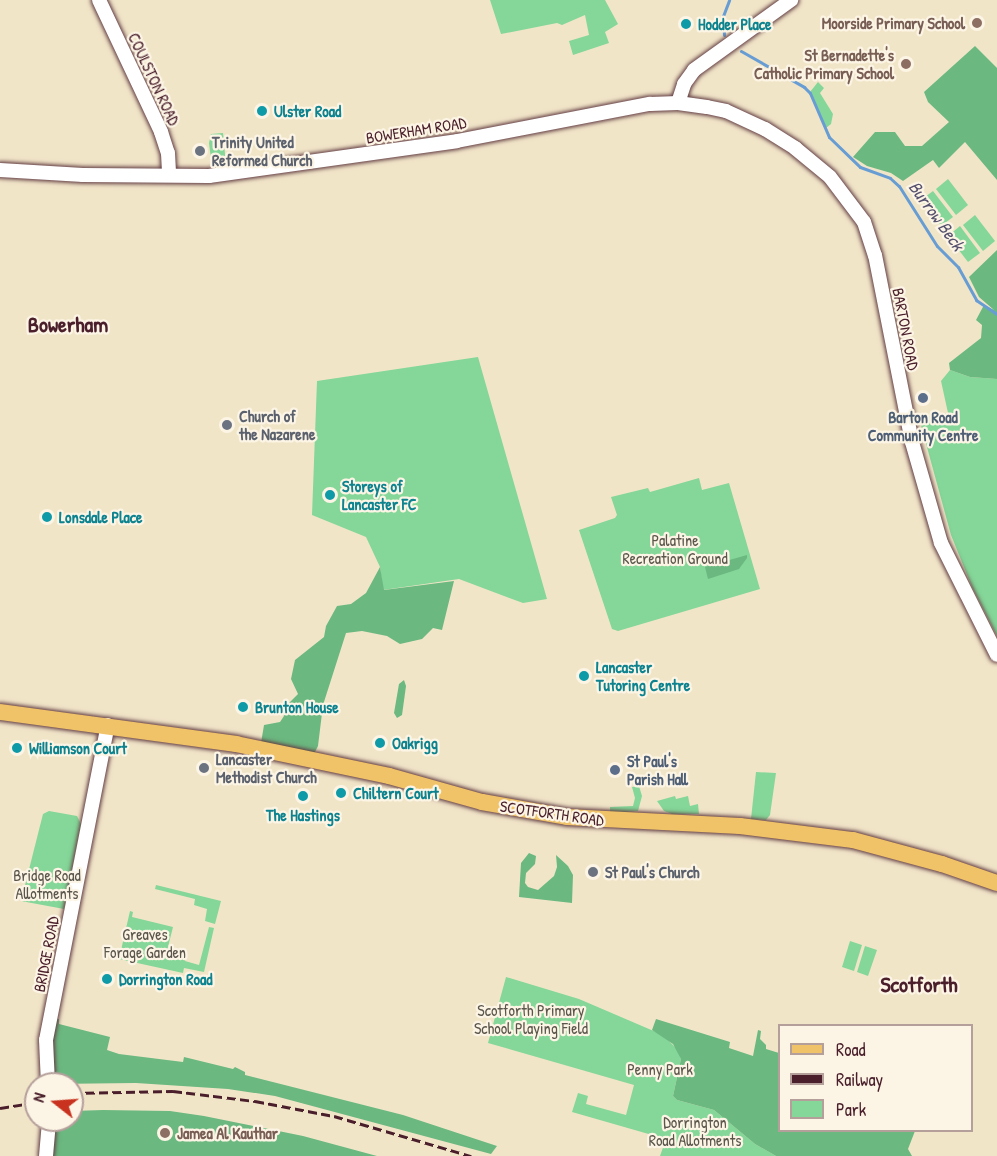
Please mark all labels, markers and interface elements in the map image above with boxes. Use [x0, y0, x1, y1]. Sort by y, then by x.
place label: Moorside Primary School [822, 13, 965, 33]
place label: Hodder Place [698, 14, 771, 34]
marker: Moorside Primary School [970, 16, 984, 30]
marker: Hodder Place [679, 17, 693, 31]
street label: COULSTON ROAD [124, 30, 184, 128]
place label: St Bernadette's Catholic Primary School [754, 45, 894, 83]
marker: St Bernadette's Catholic Primary School [899, 57, 913, 71]
place label: Ulster Road [274, 101, 341, 121]
marker: Ulster Road [255, 104, 269, 118]
street label: BOWERHAM ROAD [364, 113, 468, 147]
place label: Trinity United Reformed Church [212, 132, 312, 170]
marker: Trinity United Reformed Church [193, 144, 207, 158]
water label: Burrow Beck [904, 177, 968, 255]
street label: BARTON ROAD [889, 286, 923, 372]
district label: Bowerham [28, 312, 108, 338]
marker: Barton Road Community Centre [916, 391, 930, 405]
place label: Church of the Nazarene [239, 406, 315, 444]
place label: Barton Road Community Centre [868, 407, 978, 445]
marker: Church of the Nazarene [220, 418, 234, 432]
place label: Storeys of Lancaster FC [342, 476, 417, 514]
marker: Storeys of Lancaster FC [323, 488, 337, 502]
place label: Lonsdale Place [59, 507, 142, 527]
marker: Lonsdale Place [40, 510, 54, 524]
park label: Palatine Recreation Ground [622, 530, 728, 568]
place label: Lancaster Tutoring Centre [596, 657, 690, 695]
marker: Lancaster Tutoring Centre [577, 669, 591, 683]
place label: Brunton House [255, 697, 339, 717]
marker: Brunton House [236, 700, 250, 714]
place label: Oakrigg [392, 733, 438, 753]
marker: Oakrigg [373, 736, 387, 750]
place label: Williamson Court [29, 738, 127, 758]
marker: Williamson Court [10, 741, 24, 755]
place label: Lancaster Methodist Church [216, 749, 317, 787]
place label: St Paul's Parish Hall [627, 751, 688, 789]
marker: Lancaster Methodist Church [197, 761, 211, 775]
marker: St Paul's Parish Hall [608, 763, 622, 777]
place label: Chiltern Court [353, 783, 439, 803]
marker: Chiltern Court [334, 786, 348, 800]
marker: The Hastings [296, 789, 310, 803]
street label: SCOTFORTH ROAD [499, 796, 605, 830]
place label: The Hastings [266, 805, 340, 825]
place label: St Paul's Church [605, 862, 700, 882]
park label: Bridge Road Allotments [13, 865, 81, 903]
marker: St Paul's Church [586, 865, 600, 879]
street label: BRIDGE ROAD [29, 915, 63, 993]
park label: Greaves Forage Garden [104, 924, 186, 962]
place label: Dorrington Road [119, 969, 212, 989]
marker: Dorrington Road [100, 972, 114, 986]
district label: Scotforth [880, 972, 958, 998]
park label: Scotforth Primary School Playing Field [474, 1000, 588, 1038]
legend [778, 1024, 973, 1132]
text: Road [836, 1037, 866, 1062]
park label: Penny Park [627, 1059, 693, 1079]
text: Railway [836, 1067, 883, 1092]
north arrow [24, 1072, 84, 1132]
text: N [27, 1090, 50, 1105]
text: Park [836, 1097, 866, 1122]
park label: Dorrington Road Allotments [649, 1112, 741, 1150]
place label: Jamea Al Kauthar [177, 1123, 278, 1143]
marker: Jamea Al Kauthar [158, 1126, 172, 1140]

